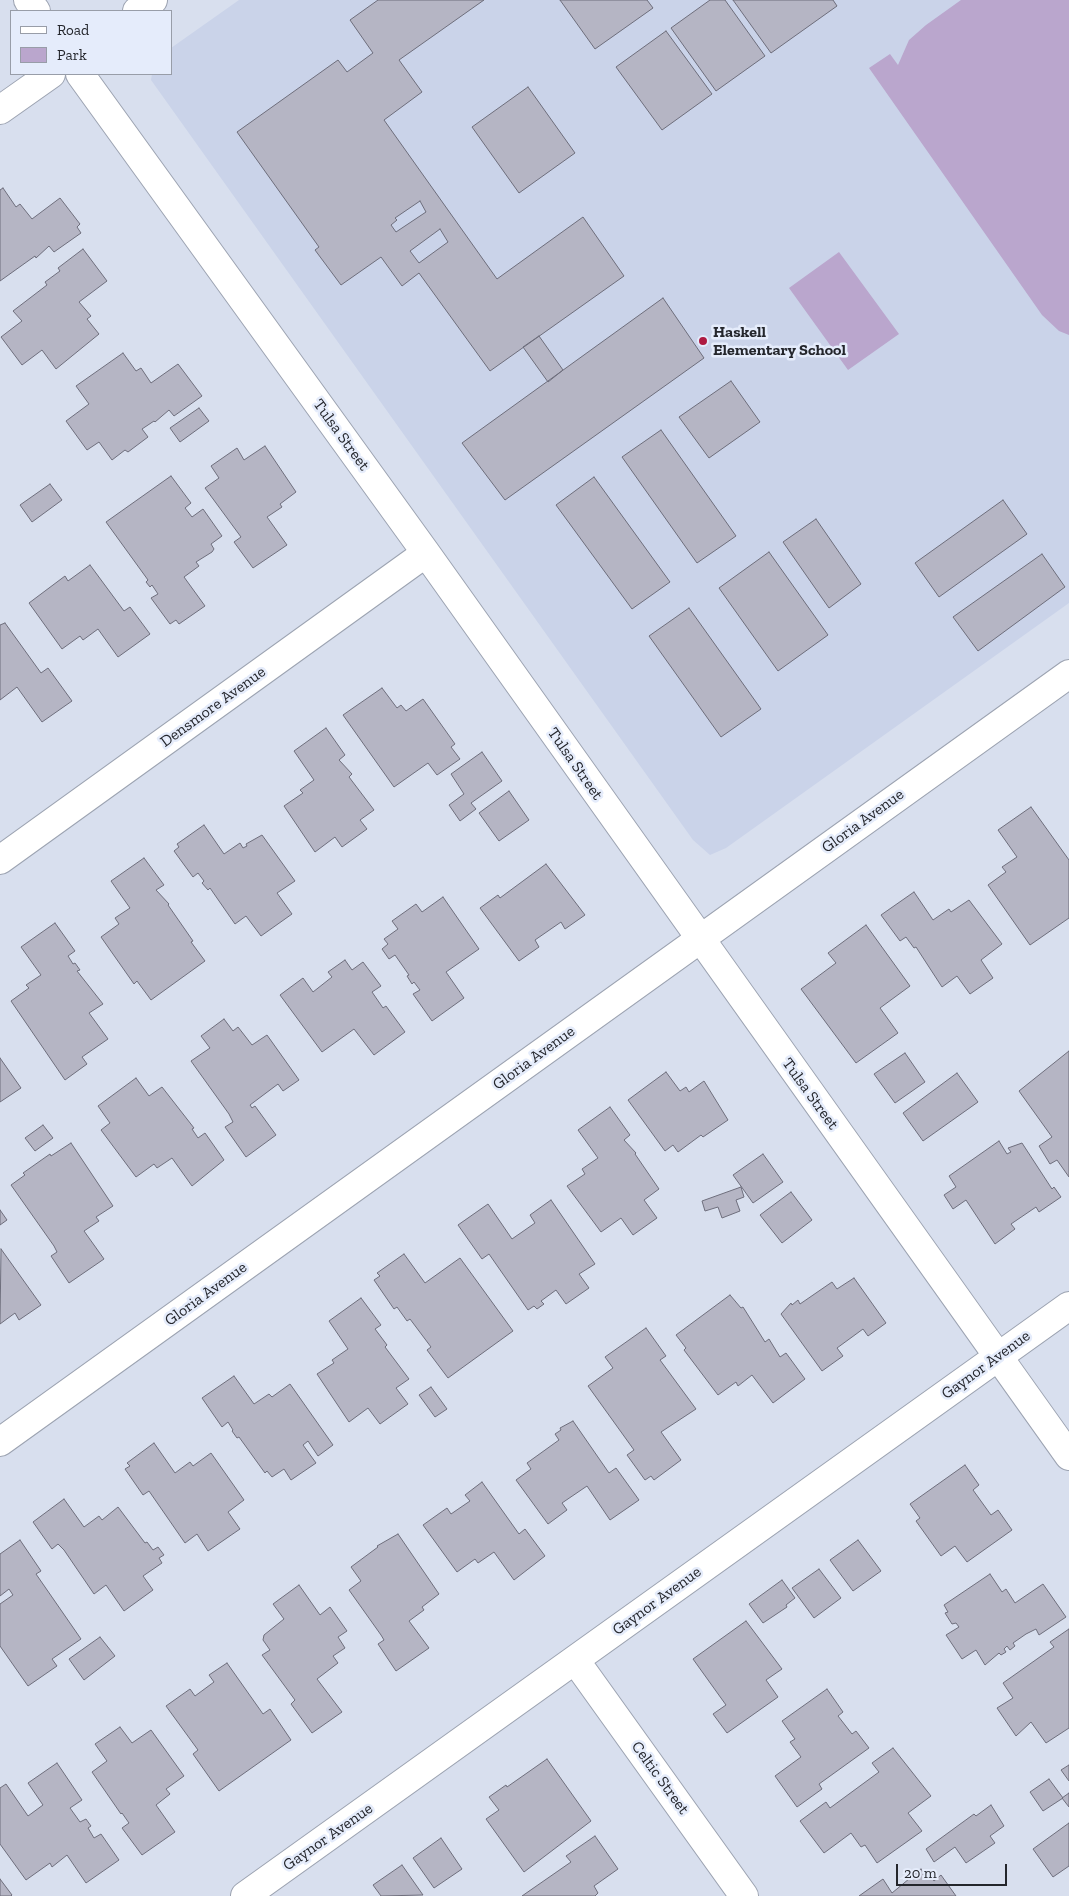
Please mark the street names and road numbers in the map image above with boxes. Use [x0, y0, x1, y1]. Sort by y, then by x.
street label: Tulsa Street [309, 396, 373, 474]
street label: Densmore Avenue [157, 662, 269, 752]
street label: Tulsa Street [543, 724, 607, 804]
street label: Gloria Avenue [818, 785, 908, 857]
street label: Gloria Avenue [489, 1022, 579, 1094]
street label: Tulsa Street [778, 1055, 842, 1133]
street label: Gloria Avenue [161, 1258, 251, 1330]
street label: Gaynor Avenue [938, 1326, 1034, 1404]
street label: Gaynor Avenue [609, 1562, 705, 1640]
street label: Celtic Street [627, 1738, 693, 1818]
street label: Gaynor Avenue [279, 1799, 377, 1875]

